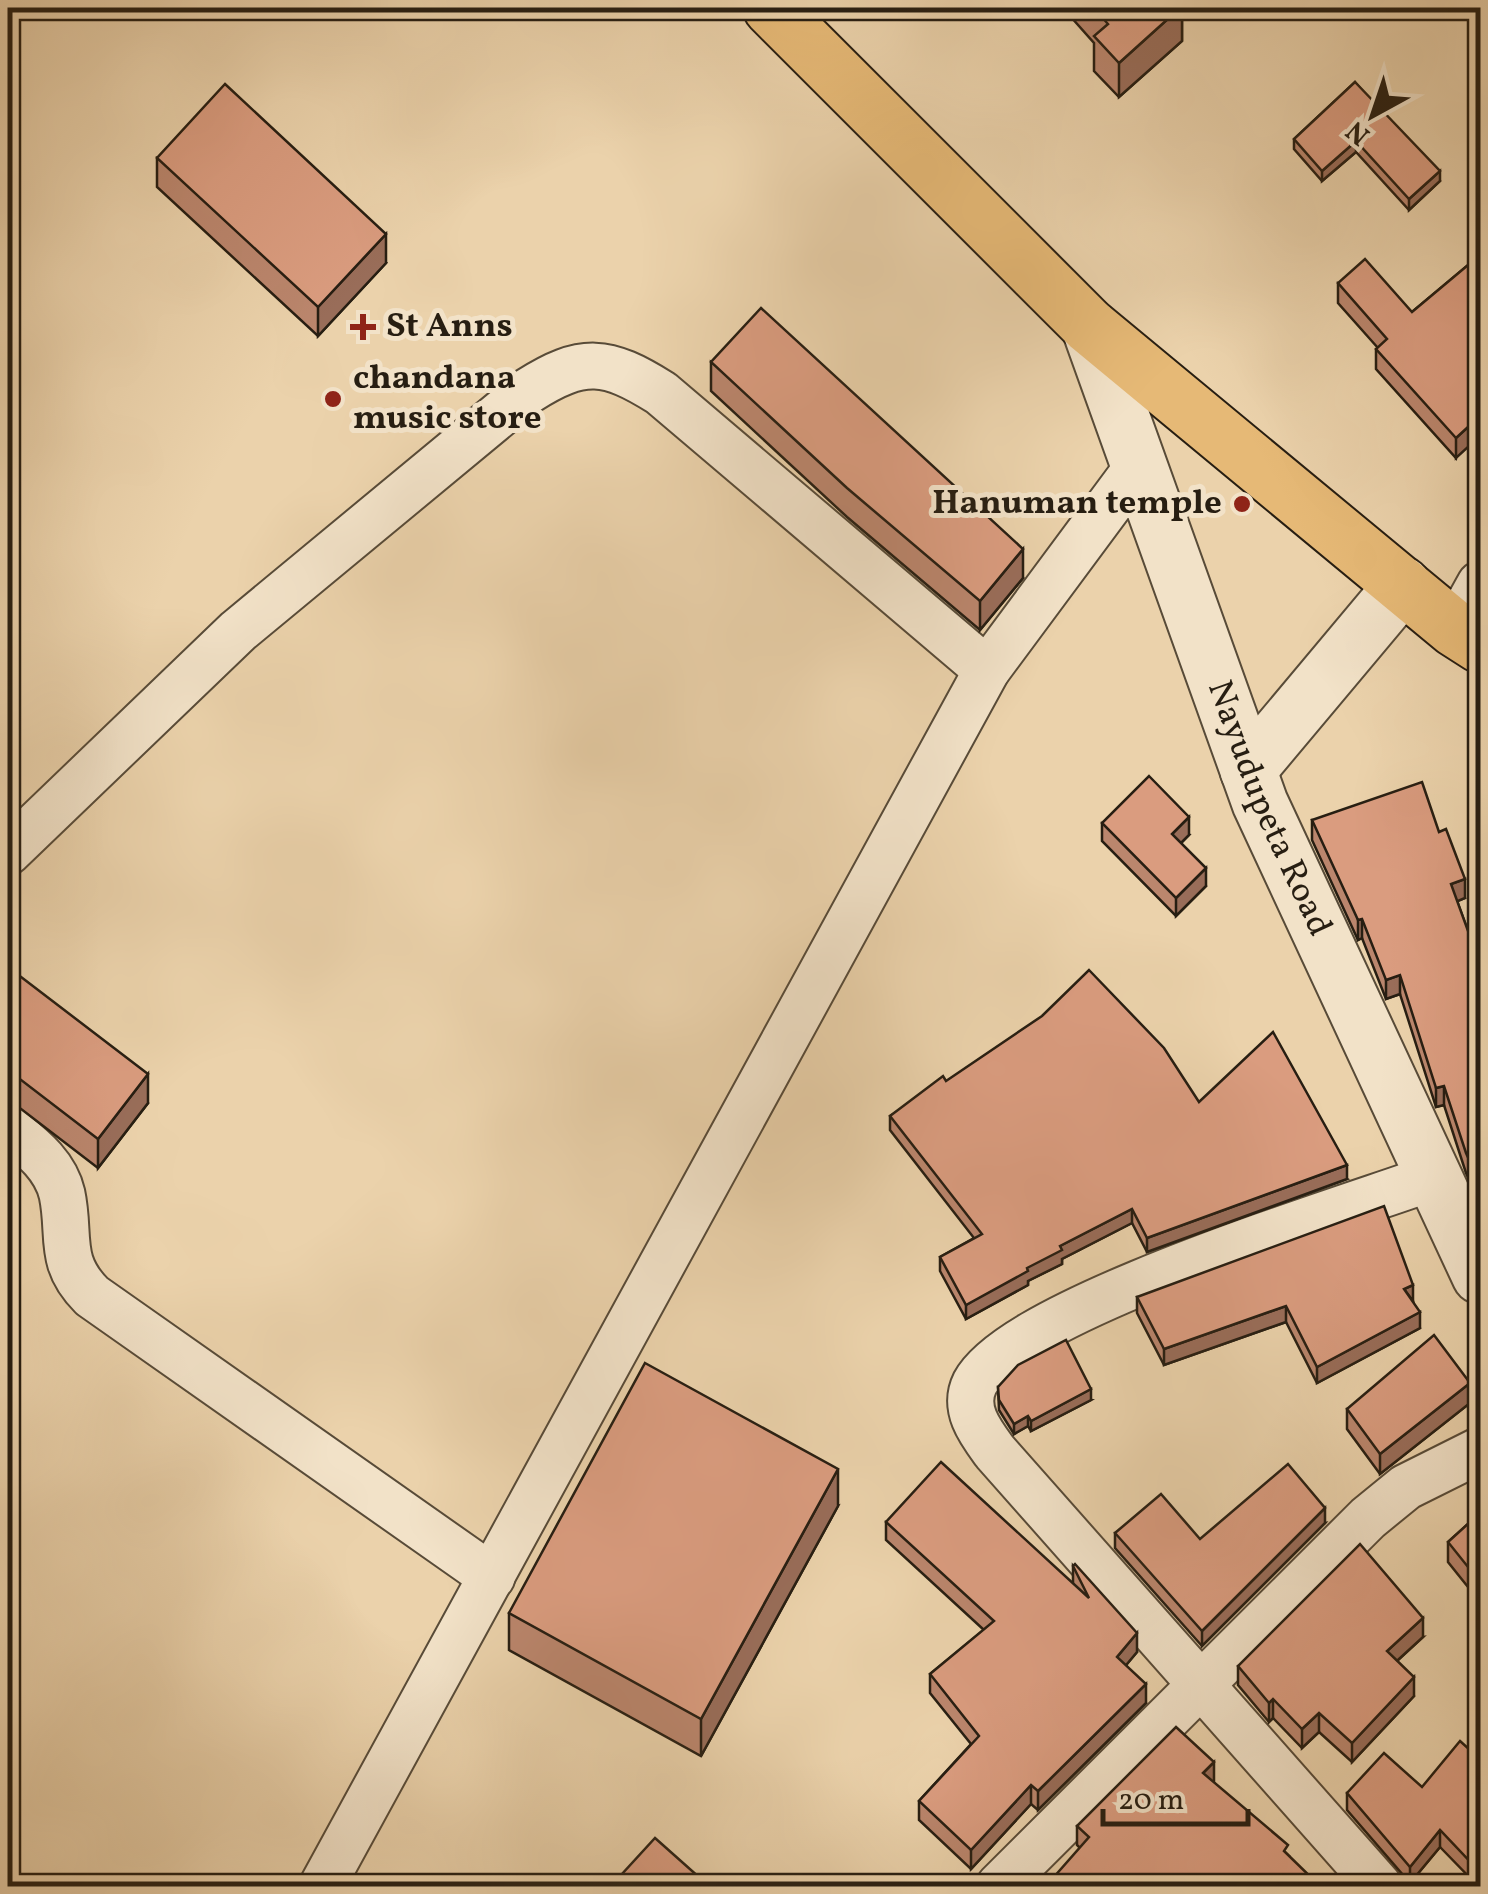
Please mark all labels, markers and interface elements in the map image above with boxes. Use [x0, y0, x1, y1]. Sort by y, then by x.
north arrow [1323, 65, 1423, 165]
text: N [1338, 111, 1379, 154]
place label: St Anns [386, 303, 513, 351]
marker: St Anns [350, 314, 376, 340]
place label: chandana music store [353, 355, 542, 443]
marker: chandana music store [322, 388, 344, 410]
place label: Hanuman temple [932, 480, 1222, 528]
marker: Hanuman temple [1231, 493, 1253, 515]
street label: Nayudupeta Road [1194, 674, 1343, 944]
scale bar [1103, 1764, 1248, 1826]
text: 20 m [1118, 1780, 1184, 1822]

